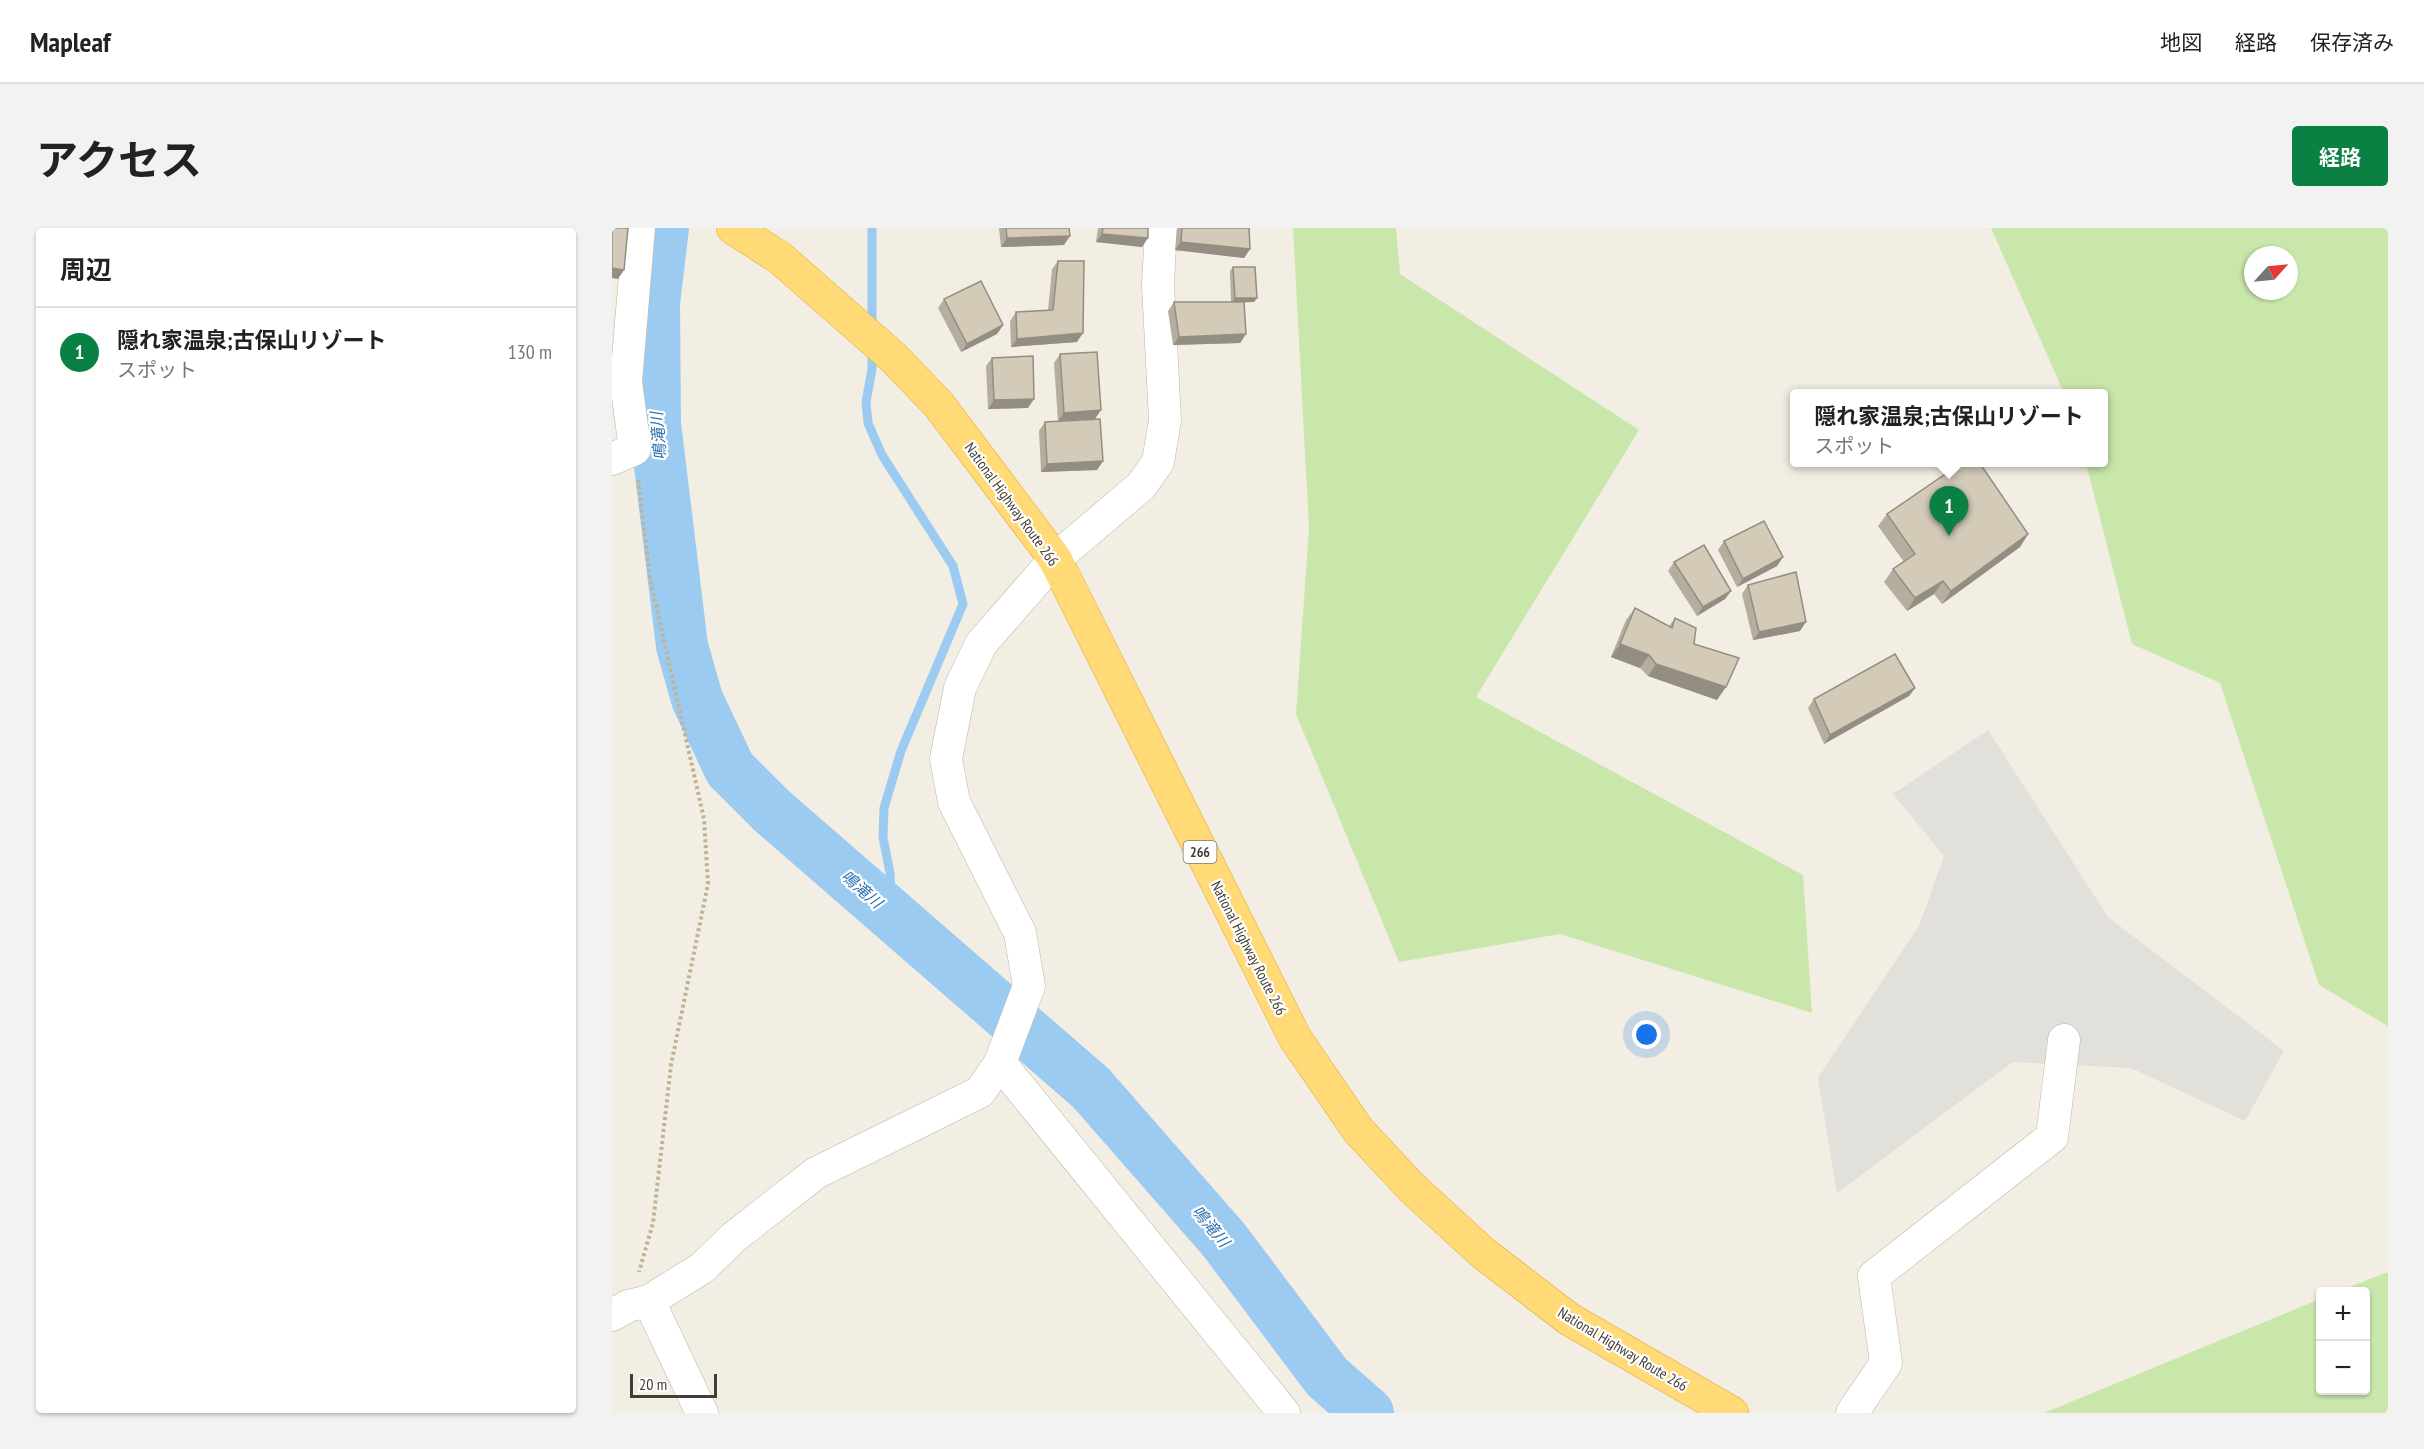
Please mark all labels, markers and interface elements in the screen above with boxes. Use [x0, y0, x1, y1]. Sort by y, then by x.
text: Mapleaf [30, 23, 111, 60]
text: 地図 [2160, 29, 2202, 56]
text: 経路 [2235, 29, 2277, 56]
text: 保存済み [2310, 29, 2394, 56]
button: 経路 [2292, 126, 2388, 186]
text: アクセス [36, 132, 202, 187]
north arrow [2244, 246, 2298, 300]
text: 周辺 [60, 253, 112, 286]
text: 隠れ家温泉;古保山リゾート [117, 326, 387, 354]
text: 1 [75, 339, 84, 365]
text: 130 m [508, 339, 552, 365]
text: スポット [117, 357, 197, 383]
popup [1790, 389, 2108, 467]
text: 隠れ家温泉;古保山リゾート [1814, 402, 2084, 430]
water label: 鳴滝川 [646, 409, 670, 461]
text: スポット [1814, 433, 1894, 459]
street label: National Highway Route 266 [961, 439, 1063, 570]
pin: 1 [1930, 486, 1968, 536]
road number: 266 [1184, 841, 1216, 863]
water label: 鳴滝川 [837, 866, 888, 914]
street label: National Highway Route 266 [1207, 878, 1291, 1018]
your location [1632, 1020, 1661, 1049]
water label: 鳴滝川 [1188, 1201, 1235, 1252]
map controls [2316, 1287, 2370, 1395]
button: + [2316, 1287, 2370, 1341]
street label: National Highway Route 266 [1555, 1303, 1692, 1395]
button: − [2316, 1341, 2370, 1395]
scale bar [630, 1371, 717, 1398]
text: 20 m [639, 1374, 667, 1394]

